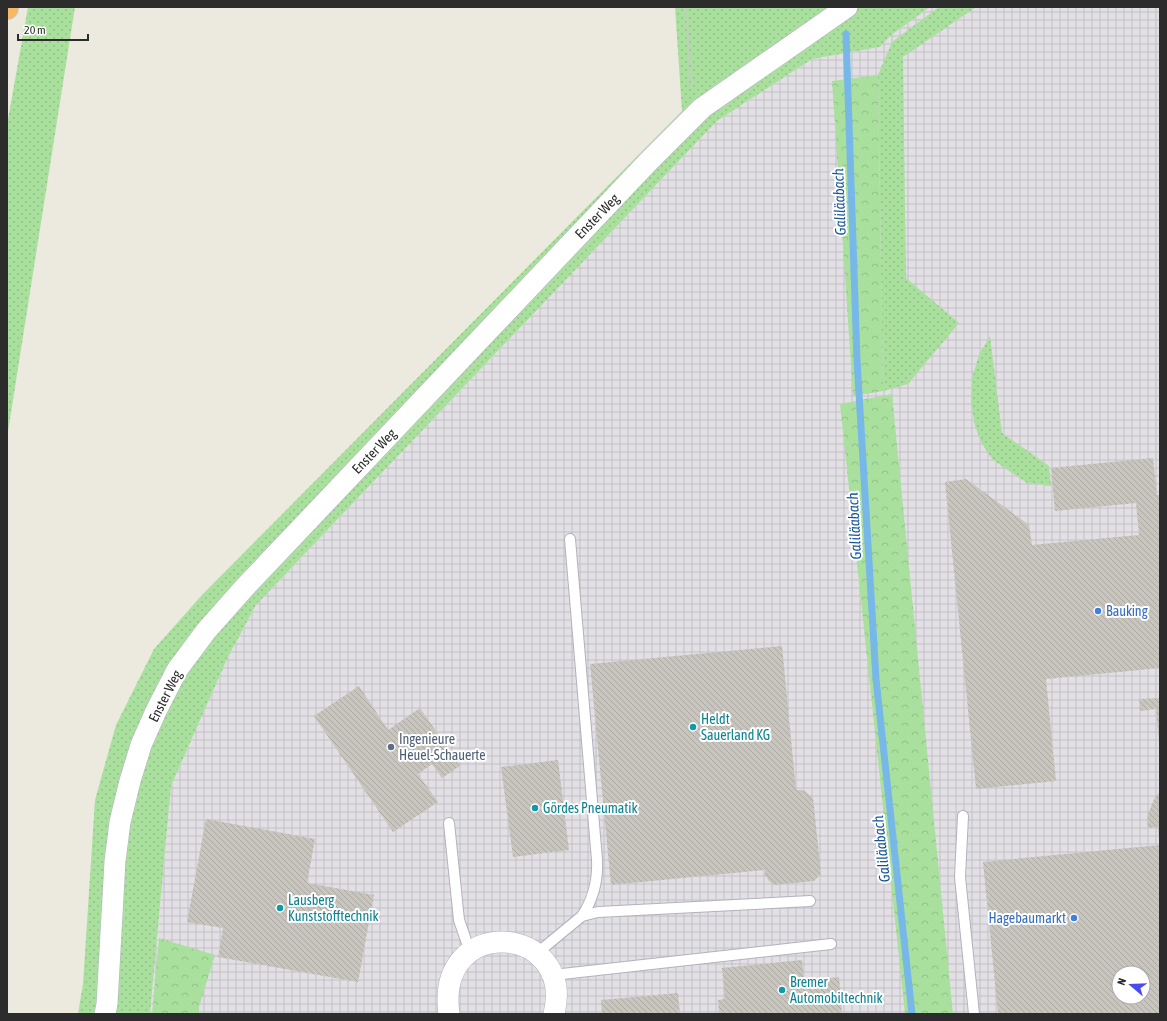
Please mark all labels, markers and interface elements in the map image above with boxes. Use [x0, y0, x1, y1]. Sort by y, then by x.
scale bar [18, 16, 88, 42]
text: 20 m [24, 23, 46, 37]
water label: Galiläabach [829, 168, 849, 236]
street label: Enster Weg [572, 190, 622, 242]
street label: Enster Weg [349, 425, 399, 477]
water label: Galiläabach [844, 492, 864, 560]
place label: Bauking [1106, 603, 1148, 619]
marker: Bauking [1093, 606, 1103, 616]
street label: Enster Weg [145, 667, 185, 725]
place label: Heldt Sauerland KG [701, 711, 770, 743]
marker: Heldt Sauerland KG [688, 722, 698, 732]
place label: Ingenieure Heuel-Schauerte [399, 731, 486, 763]
marker: Ingenieure Heuel-Schauerte [386, 742, 396, 752]
place label: Gördes Pneumatik [543, 800, 638, 816]
marker: Gördes Pneumatik [530, 803, 540, 813]
water label: Galiläabach [869, 815, 893, 883]
place label: Lausberg Kunststofftechnik [288, 892, 379, 924]
marker: Lausberg Kunststofftechnik [275, 903, 285, 913]
place label: Hagebaumarkt [988, 910, 1066, 926]
marker: Hagebaumarkt [1069, 913, 1079, 923]
north arrow [1111, 965, 1151, 1005]
place label: Bremer Automobiltechnik [790, 974, 883, 1006]
text: N [1115, 977, 1128, 987]
marker: Bremer Automobiltechnik [777, 985, 787, 995]

